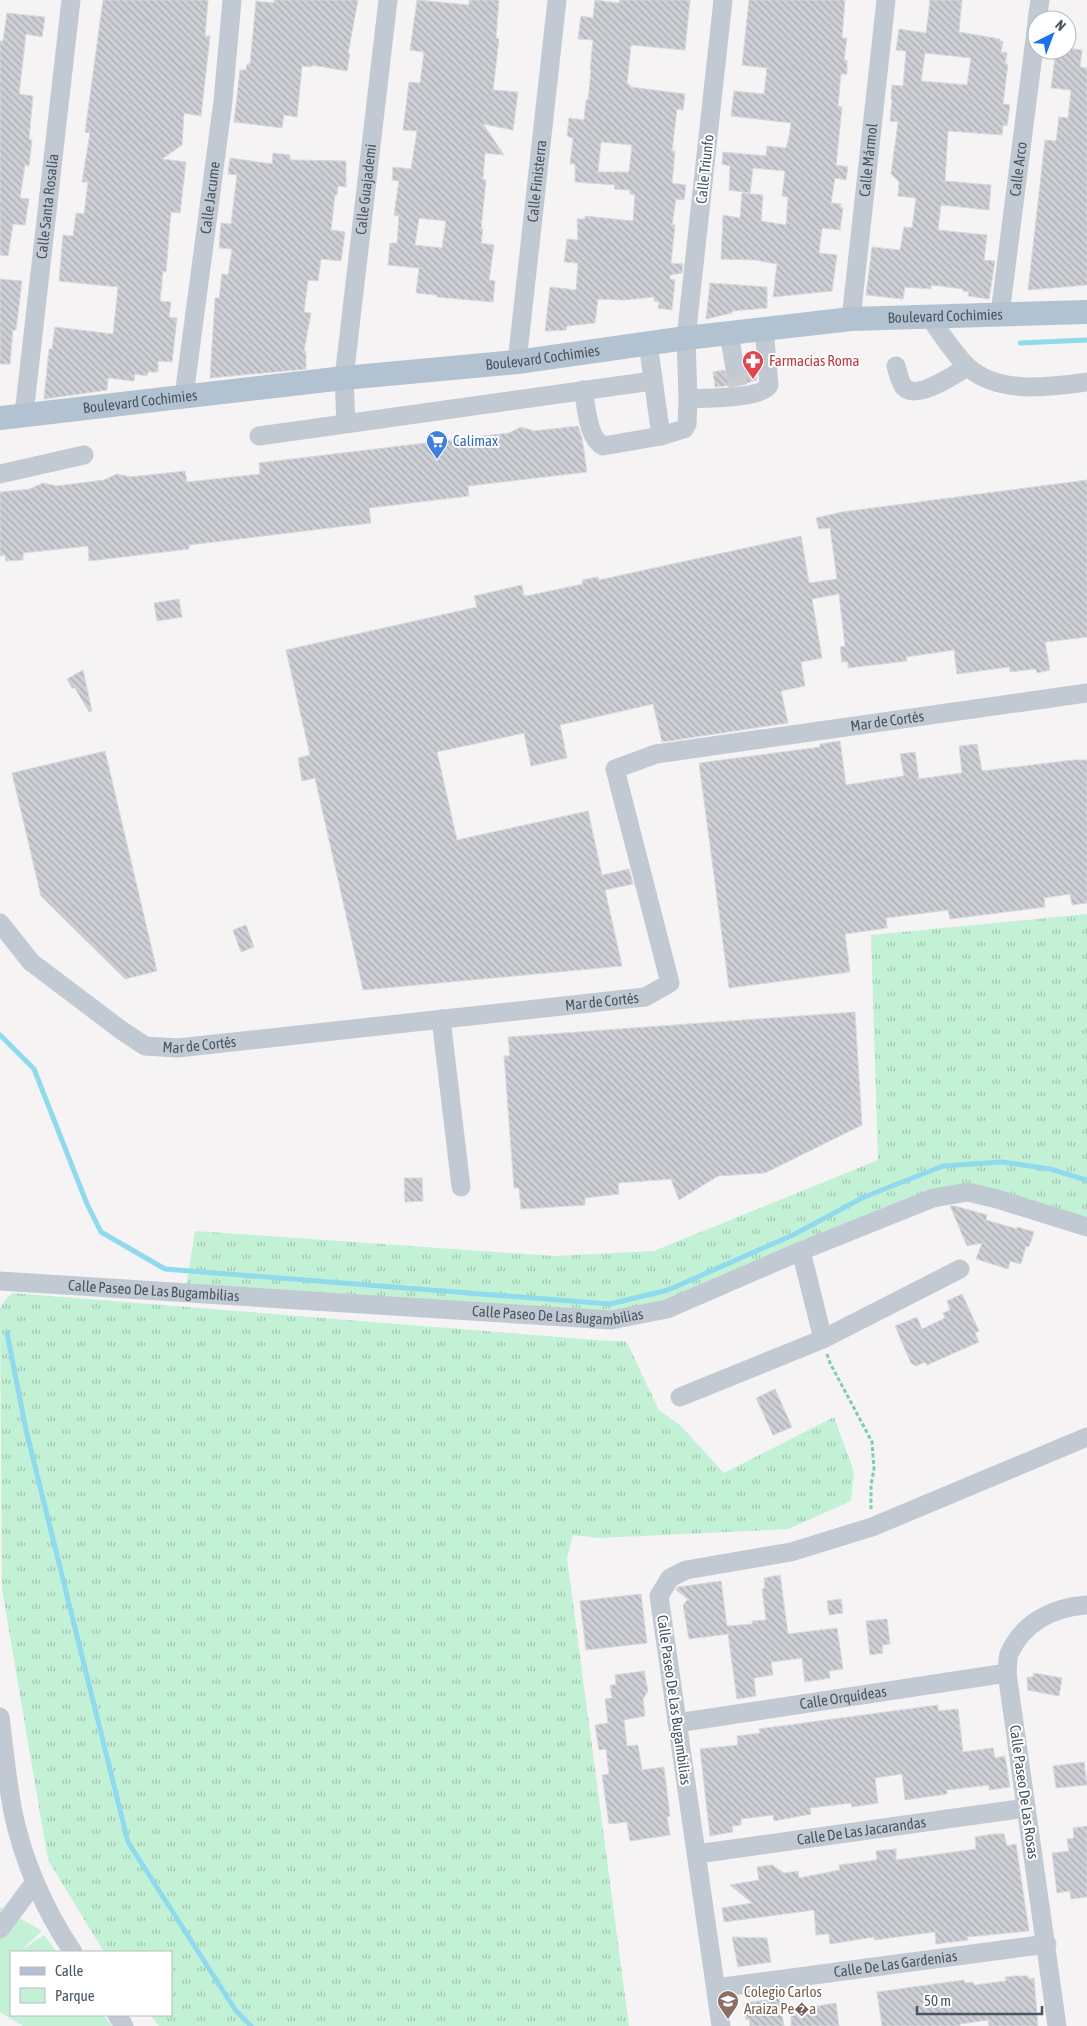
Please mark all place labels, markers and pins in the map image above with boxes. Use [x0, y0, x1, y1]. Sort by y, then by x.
pharmacy icon: Farmacias Roma [741, 349, 765, 380]
place label: Farmacias Roma [769, 352, 860, 369]
supermarket icon: Calimax [425, 429, 449, 460]
place label: Calimax [453, 432, 498, 449]
place label: Colegio Carlos Araiza Pe�a [744, 1983, 822, 2017]
school or university icon: Colegio Carlos Araiza Pe�a [716, 1989, 740, 2020]

